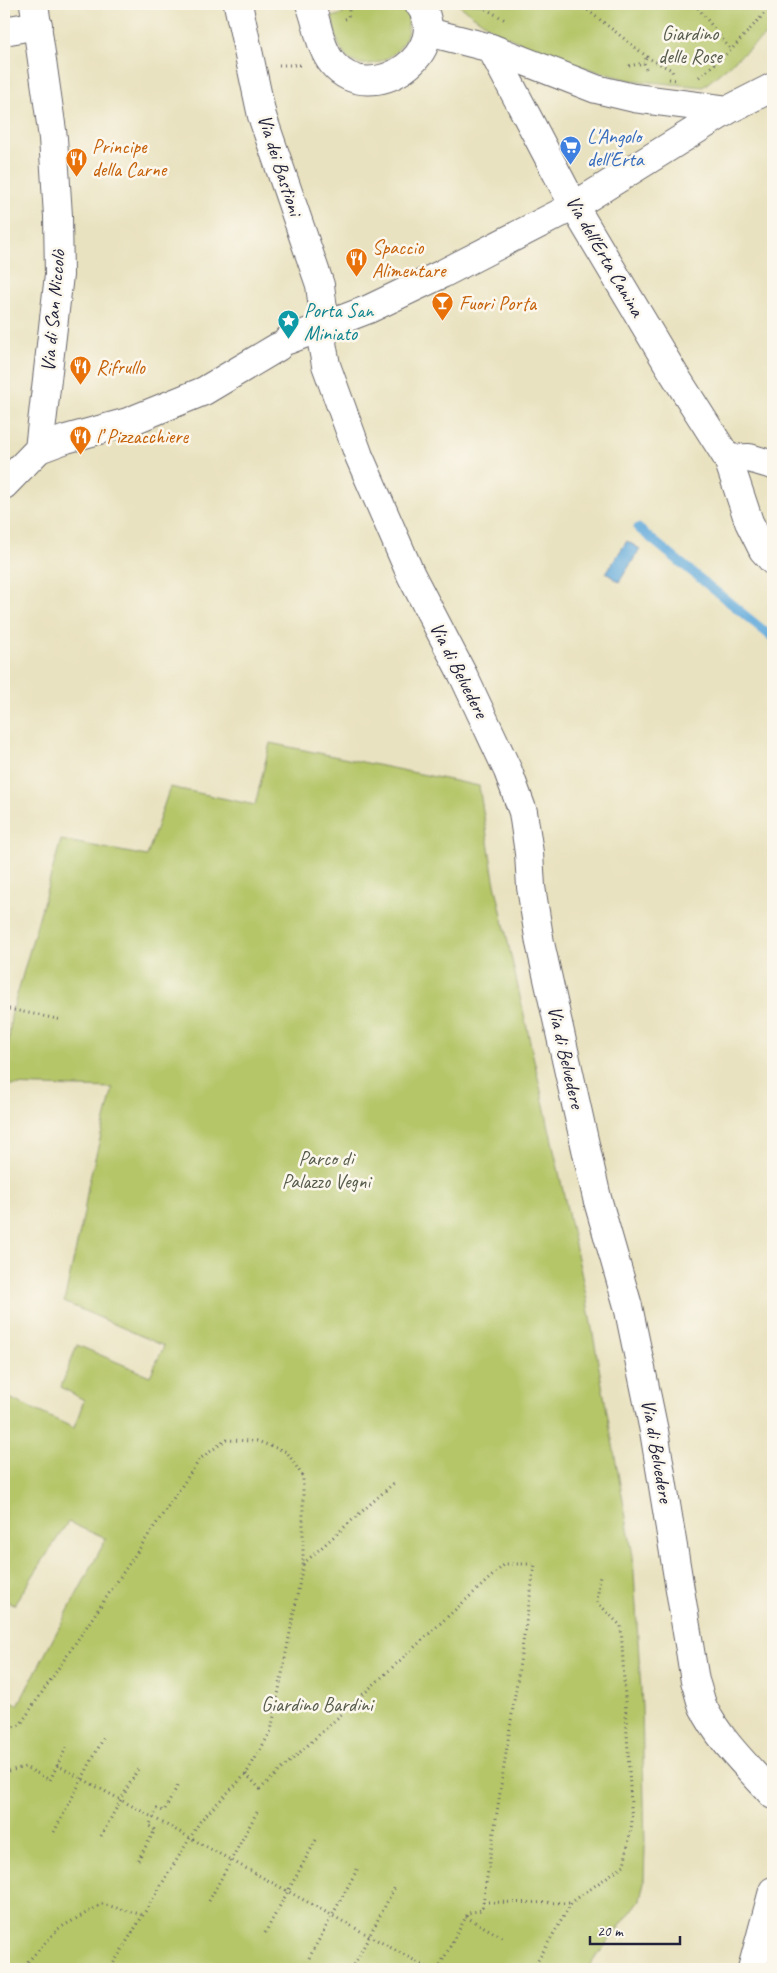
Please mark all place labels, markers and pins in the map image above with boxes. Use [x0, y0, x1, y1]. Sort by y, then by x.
place label: L'Angolo dell'Erta [587, 124, 645, 172]
place label: Principe della Carne [92, 134, 168, 182]
supermarket icon: L'Angolo dell'Erta [559, 135, 583, 166]
restaurant icon: Principe della Carne [64, 146, 88, 177]
place label: Spaccio Alimentare [372, 235, 447, 283]
restaurant icon: Spaccio Alimentare [344, 246, 368, 277]
bar icon: Fuori Porta [431, 291, 455, 322]
place label: Fuori Porta [459, 291, 538, 316]
place label: Porta San Miniato [304, 298, 374, 346]
place icon: Porta San Miniato [276, 309, 300, 340]
restaurant icon: Rifrullo [68, 355, 92, 386]
place label: Rifrullo [96, 355, 146, 380]
restaurant icon: l’ Pizzacchiere [68, 424, 92, 455]
place label: l’ Pizzacchiere [96, 424, 189, 449]

